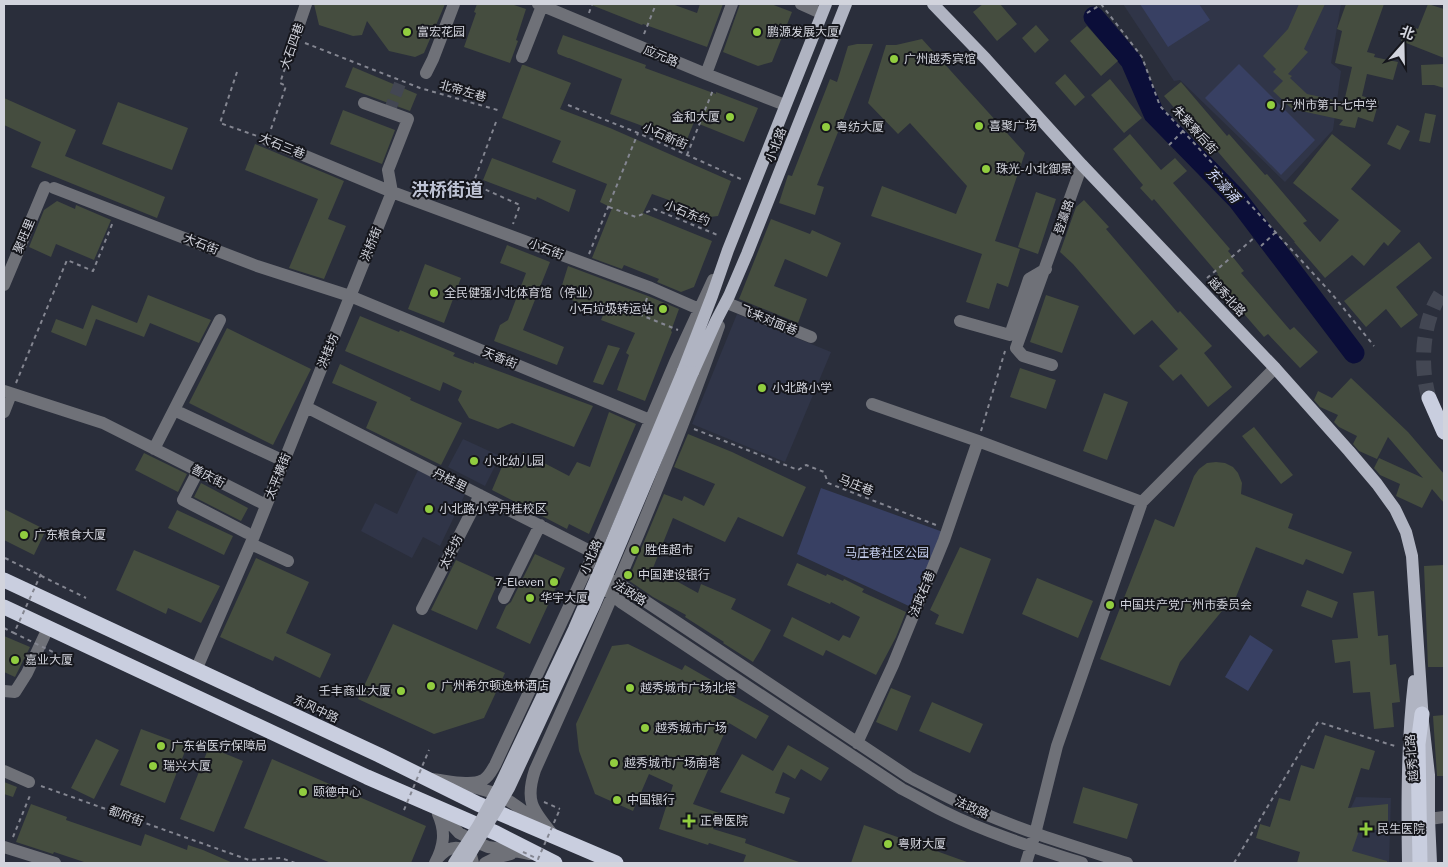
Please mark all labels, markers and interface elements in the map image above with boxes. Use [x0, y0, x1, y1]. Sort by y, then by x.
north arrow [1378, 20, 1428, 70]
street label: 大石四巷 [278, 21, 306, 71]
text: 北 [1398, 23, 1417, 43]
place label: 富宏花园 [417, 25, 465, 39]
place label: 鹏源发展大厦 [767, 25, 839, 39]
marker: 富宏花园 [401, 26, 413, 38]
marker: 鹏源发展大厦 [751, 26, 763, 38]
street label: 应元路 [642, 43, 680, 69]
place label: 广州越秀宾馆 [904, 52, 976, 66]
marker: 广州越秀宾馆 [888, 53, 900, 65]
street label: 北帝左巷 [438, 78, 488, 104]
place label: 广州市第十七中学 [1281, 98, 1377, 112]
marker: 广州市第十七中学 [1265, 99, 1277, 111]
street label: 朱紫寮后街 [1170, 103, 1220, 157]
place label: 金和大厦 [672, 110, 720, 124]
marker: 金和大厦 [724, 111, 736, 123]
place label: 喜聚广场 [989, 119, 1037, 133]
street label: 小石新街 [640, 120, 690, 152]
place label: 粤纺大厦 [836, 120, 884, 134]
marker: 喜聚广场 [973, 120, 985, 132]
marker: 粤纺大厦 [820, 121, 832, 133]
street label: 小北路 [763, 126, 789, 164]
street label: 大石三巷 [257, 131, 307, 161]
place label: 珠光-小北御景 [996, 162, 1073, 176]
marker: 珠光-小北御景 [980, 163, 992, 175]
water label: 东濠涌 [1203, 164, 1245, 207]
district label: 洪桥街道 [411, 179, 483, 200]
street label: 小石东约 [662, 198, 712, 228]
street label: 登瀛路 [1052, 198, 1076, 236]
street label: 聚旺里 [11, 217, 37, 255]
street label: 洪桥街 [358, 225, 384, 263]
street label: 大石街 [182, 231, 220, 257]
street label: 小石街 [527, 236, 565, 262]
street label: 越秀北路 [1206, 275, 1248, 319]
place label: 全民健强小北体育馆（停业） [444, 286, 600, 300]
marker: 全民健强小北体育馆（停业） [428, 287, 440, 299]
place label: 小石垃圾转运站 [569, 302, 653, 316]
street label: 飞来对面巷 [739, 302, 799, 338]
marker: 小石垃圾转运站 [657, 303, 669, 315]
street label: 洪桂坊 [315, 332, 341, 370]
street label: 天香街 [481, 345, 519, 371]
place label: 小北路小学 [772, 381, 832, 395]
marker: 小北路小学 [756, 382, 768, 394]
street label: 太平横街 [263, 451, 293, 501]
place label: 小北幼儿园 [484, 454, 544, 468]
marker: 小北幼儿园 [468, 455, 480, 467]
street label: 善庆街 [189, 462, 227, 490]
street label: 丹桂里 [431, 466, 469, 494]
street label: 马庄巷 [837, 472, 875, 498]
place label: 小北路小学丹桂校区 [439, 502, 547, 516]
marker: 小北路小学丹桂校区 [423, 503, 435, 515]
place label: 广东粮食大厦 [34, 528, 106, 542]
marker: 广东粮食大厦 [18, 529, 30, 541]
street label: 太华坊 [437, 533, 465, 571]
street label: 小北路 [578, 538, 604, 576]
place label: 胜佳超市 [645, 543, 693, 557]
marker: 胜佳超市 [629, 544, 641, 556]
park label: 马庄巷社区公园 [845, 546, 929, 560]
place label: 中国建设银行 [638, 568, 710, 582]
marker: 中国建设银行 [622, 569, 634, 581]
street label: 法政右巷 [907, 569, 937, 619]
place label: 7-Eleven [495, 575, 544, 589]
marker: 7-Eleven [548, 576, 560, 588]
street label: 法政路 [611, 578, 649, 608]
place label: 华宇大厦 [540, 591, 588, 605]
marker: 华宇大厦 [524, 592, 536, 604]
place label: 中国共产党广州市委员会 [1120, 598, 1252, 612]
marker: 中国共产党广州市委员会 [1104, 599, 1116, 611]
place label: 嘉业大厦 [25, 653, 73, 667]
marker: 嘉业大厦 [9, 654, 21, 666]
place label: 广州希尔顿逸林酒店 [441, 679, 549, 693]
marker: 广州希尔顿逸林酒店 [425, 680, 437, 692]
place label: 越秀城市广场北塔 [640, 681, 736, 695]
marker: 越秀城市广场北塔 [624, 682, 636, 694]
place label: 壬丰商业大厦 [319, 684, 391, 698]
marker: 壬丰商业大厦 [395, 685, 407, 697]
street label: 东风中路 [291, 693, 341, 725]
place label: 越秀城市广场 [655, 721, 727, 735]
marker: 越秀城市广场 [639, 722, 651, 734]
street label: 越秀北路 [1403, 733, 1421, 783]
place label: 广东省医疗保障局 [171, 739, 267, 753]
marker: 广东省医疗保障局 [155, 740, 167, 752]
place label: 越秀城市广场南塔 [624, 756, 720, 770]
marker: 越秀城市广场南塔 [608, 757, 620, 769]
place label: 瑞兴大厦 [163, 759, 211, 773]
marker: 瑞兴大厦 [147, 760, 159, 772]
place label: 颐德中心 [313, 785, 361, 799]
marker: 颐德中心 [297, 786, 309, 798]
place label: 中国银行 [627, 793, 675, 807]
marker: 中国银行 [611, 794, 623, 806]
street label: 法政路 [953, 794, 991, 822]
street label: 都府街 [107, 803, 145, 829]
marker: 正骨医院 [682, 814, 696, 828]
place label: 正骨医院 [700, 814, 748, 828]
marker: 民生医院 [1359, 822, 1373, 836]
place label: 民生医院 [1377, 822, 1425, 836]
place label: 粤财大厦 [898, 837, 946, 851]
marker: 粤财大厦 [882, 838, 894, 850]

